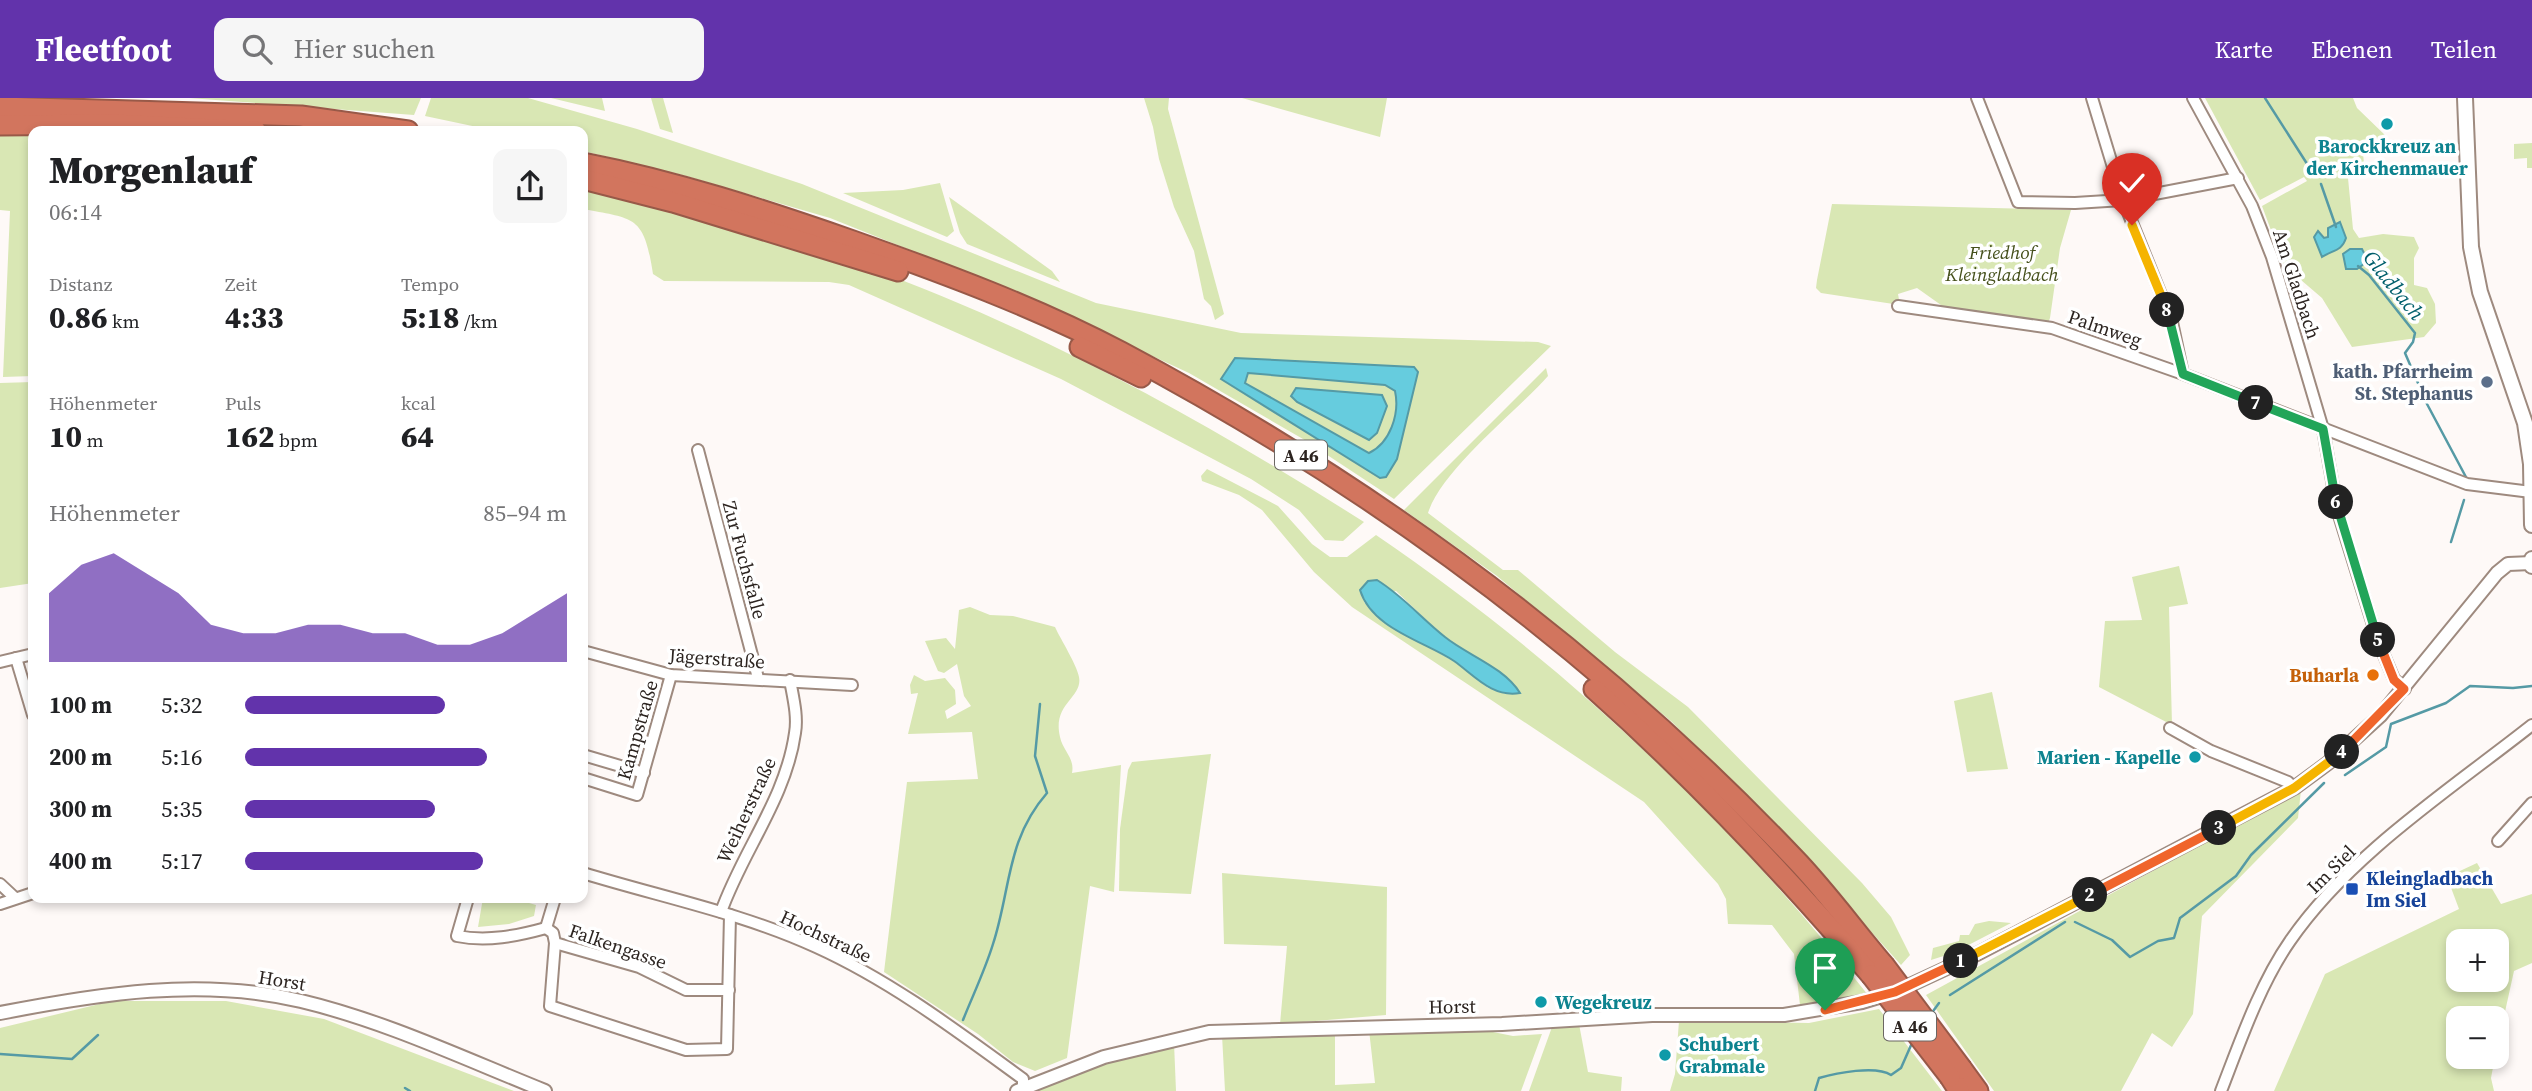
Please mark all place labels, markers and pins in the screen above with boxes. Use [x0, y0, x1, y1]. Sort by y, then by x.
marker: Barockkreuz an der Kirchenmauer [2379, 116, 2395, 132]
place label: Barockkreuz an der Kirchenmauer [2306, 133, 2468, 181]
pin [2102, 153, 2162, 225]
pin: 8 [2150, 292, 2184, 328]
place label: kath. Pfarrheim St. Stephanus [2333, 358, 2473, 406]
marker: kath. Pfarrheim St. Stephanus [2479, 374, 2495, 390]
pin: 7 [2238, 386, 2274, 420]
pin: 6 [2318, 484, 2354, 520]
pin: 5 [2360, 622, 2396, 658]
place label: Buharla [2289, 662, 2360, 688]
marker: Buharla [2365, 667, 2381, 683]
pin: 4 [2324, 734, 2360, 770]
place label: Marien - Kapelle [2037, 744, 2181, 770]
marker: Marien - Kapelle [2187, 749, 2203, 765]
pin: 3 [2202, 810, 2236, 846]
place label: Kleingladbach Im Siel [2366, 865, 2493, 913]
pin: 2 [2072, 878, 2108, 912]
marker: Kleingladbach Im Siel [2344, 881, 2360, 897]
pin [1795, 938, 1855, 1010]
pin: 1 [1944, 944, 1979, 978]
place label: Wegekreuz [1555, 989, 1652, 1015]
marker: Wegekreuz [1533, 994, 1549, 1010]
place label: Schubert Grabmale [1679, 1031, 1765, 1079]
marker: Schubert Grabmale [1657, 1047, 1673, 1063]

